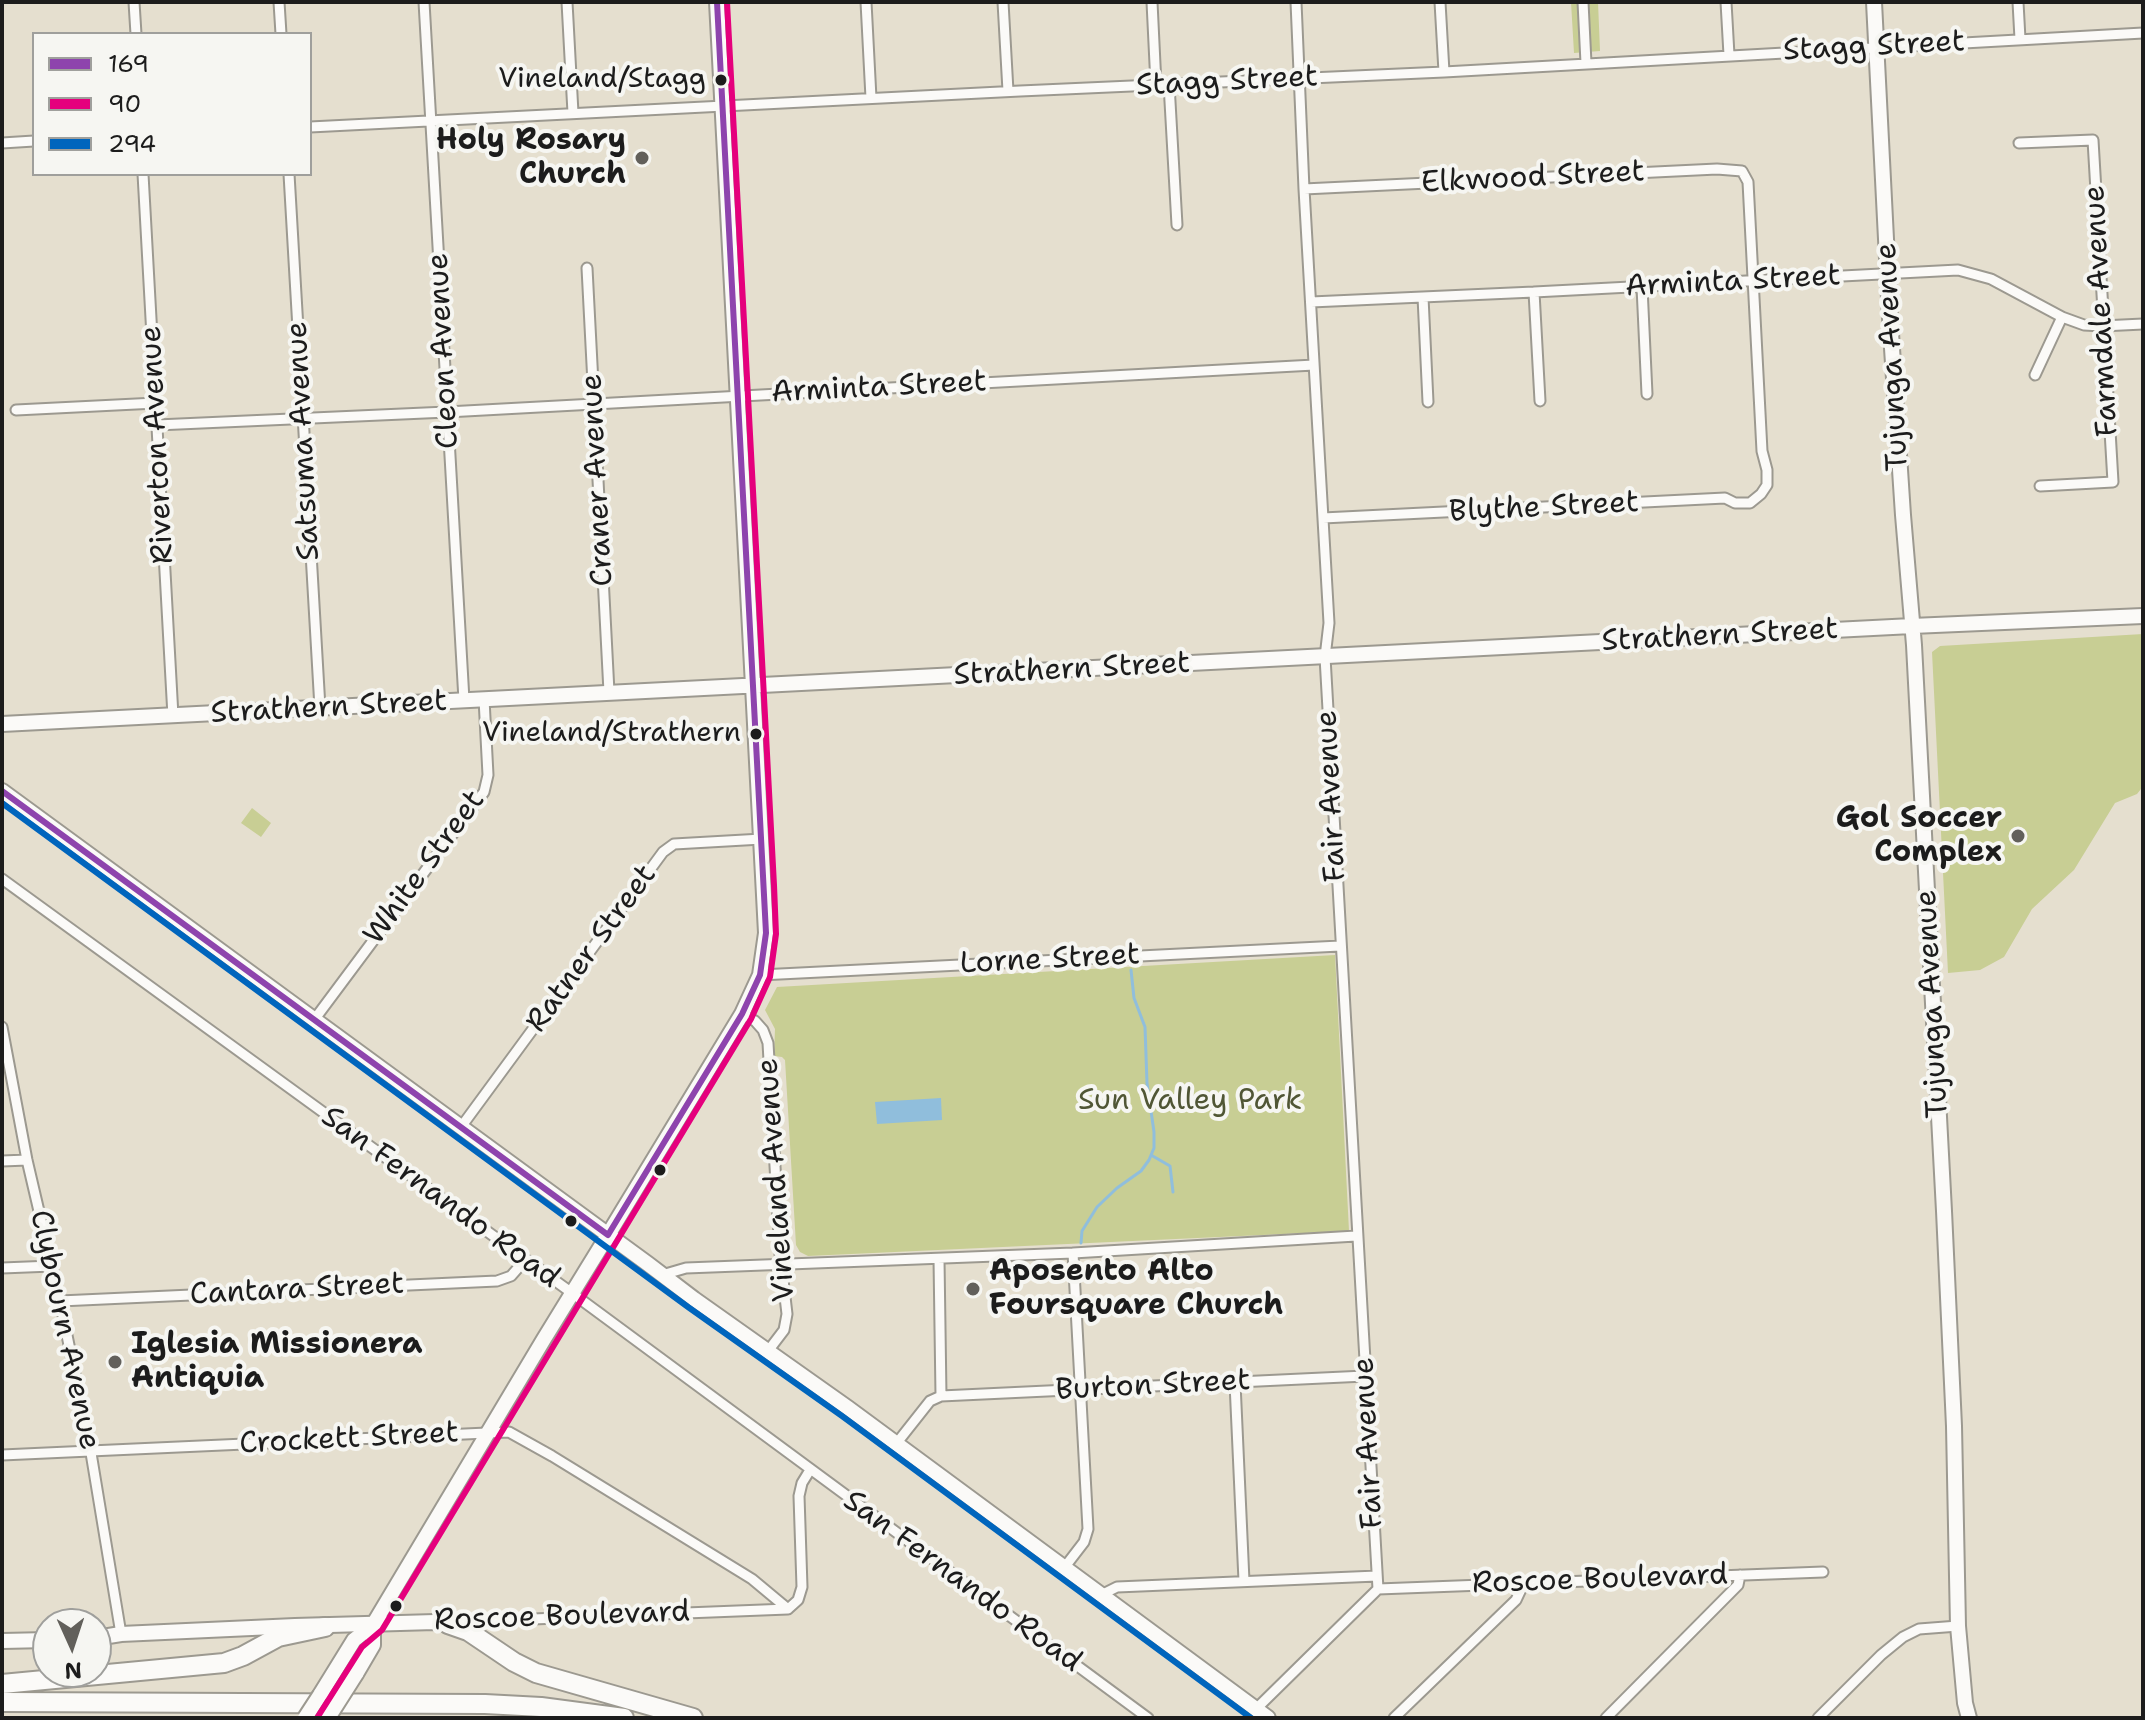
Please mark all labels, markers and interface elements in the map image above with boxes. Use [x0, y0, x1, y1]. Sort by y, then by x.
street label: Stagg Street [1782, 24, 1966, 70]
legend [32, 32, 312, 176]
text: 169 [108, 48, 149, 80]
street label: Stagg Street [1135, 59, 1319, 105]
place label: Vineland/Stagg [498, 63, 706, 97]
marker: Vineland/Stagg [713, 72, 729, 88]
text: 90 [108, 88, 141, 120]
place label: Holy Rosary Church [436, 123, 626, 194]
text: 294 [108, 128, 156, 160]
marker: Holy Rosary Church [633, 149, 651, 167]
street label: Elkwood Street [1420, 154, 1646, 202]
street label: Farmdale Avenue [2077, 184, 2127, 438]
street label: Tujunga Avenue [1869, 242, 1917, 472]
street label: Cleon Avenue [421, 252, 467, 450]
street label: Arminta Street [1624, 258, 1842, 306]
street label: Satsuma Avenue [280, 320, 328, 562]
street label: Riverton Avenue [134, 325, 182, 565]
street label: Arminta Street [770, 364, 988, 412]
street label: Craner Avenue [574, 373, 622, 587]
street label: Blythe Street [1448, 485, 1640, 531]
street label: Strathern Street [1601, 612, 1839, 660]
street label: Strathern Street [953, 646, 1191, 694]
street label: Strathern Street [210, 684, 448, 732]
street label: Fair Avenue [1310, 709, 1354, 883]
place label: Vineland/Strathern [482, 717, 741, 751]
marker: Vineland/Strathern [748, 726, 764, 742]
street label: White Street [357, 784, 493, 952]
place label: Gol Soccer Complex [1836, 801, 2002, 872]
marker: Gol Soccer Complex [2009, 827, 2027, 845]
street label: Ratner Street [519, 858, 665, 1040]
street label: Tujunga Avenue [1909, 889, 1957, 1119]
street label: Lorne Street [959, 937, 1141, 983]
street label: Vineland Avenue [751, 1057, 803, 1303]
park label: Sun Valley Park [1078, 1083, 1302, 1119]
street label: San Fernando Road [314, 1099, 566, 1297]
unlabelled marker [652, 1162, 668, 1178]
street label: Clybourn Avenue [21, 1207, 107, 1453]
unlabelled marker [563, 1213, 579, 1229]
place label: Aposento Alto Foursquare Church [989, 1254, 1283, 1324]
street label: Cantara Street [189, 1266, 405, 1314]
marker: Aposento Alto Foursquare Church [964, 1280, 982, 1298]
place label: Iglesia Missionera Antiquia [131, 1327, 422, 1398]
marker: Iglesia Missionera Antiquia [106, 1353, 124, 1371]
street label: Fair Avenue [1347, 1356, 1391, 1530]
street label: Burton Street [1055, 1363, 1251, 1409]
street label: Crockett Street [238, 1415, 460, 1463]
street label: San Fernando Road [836, 1483, 1088, 1681]
street label: Roscoe Boulevard [1471, 1558, 1729, 1602]
street label: Roscoe Boulevard [433, 1595, 691, 1639]
unlabelled marker [388, 1598, 404, 1614]
north arrow [32, 1608, 112, 1688]
text: N [64, 1656, 83, 1685]

